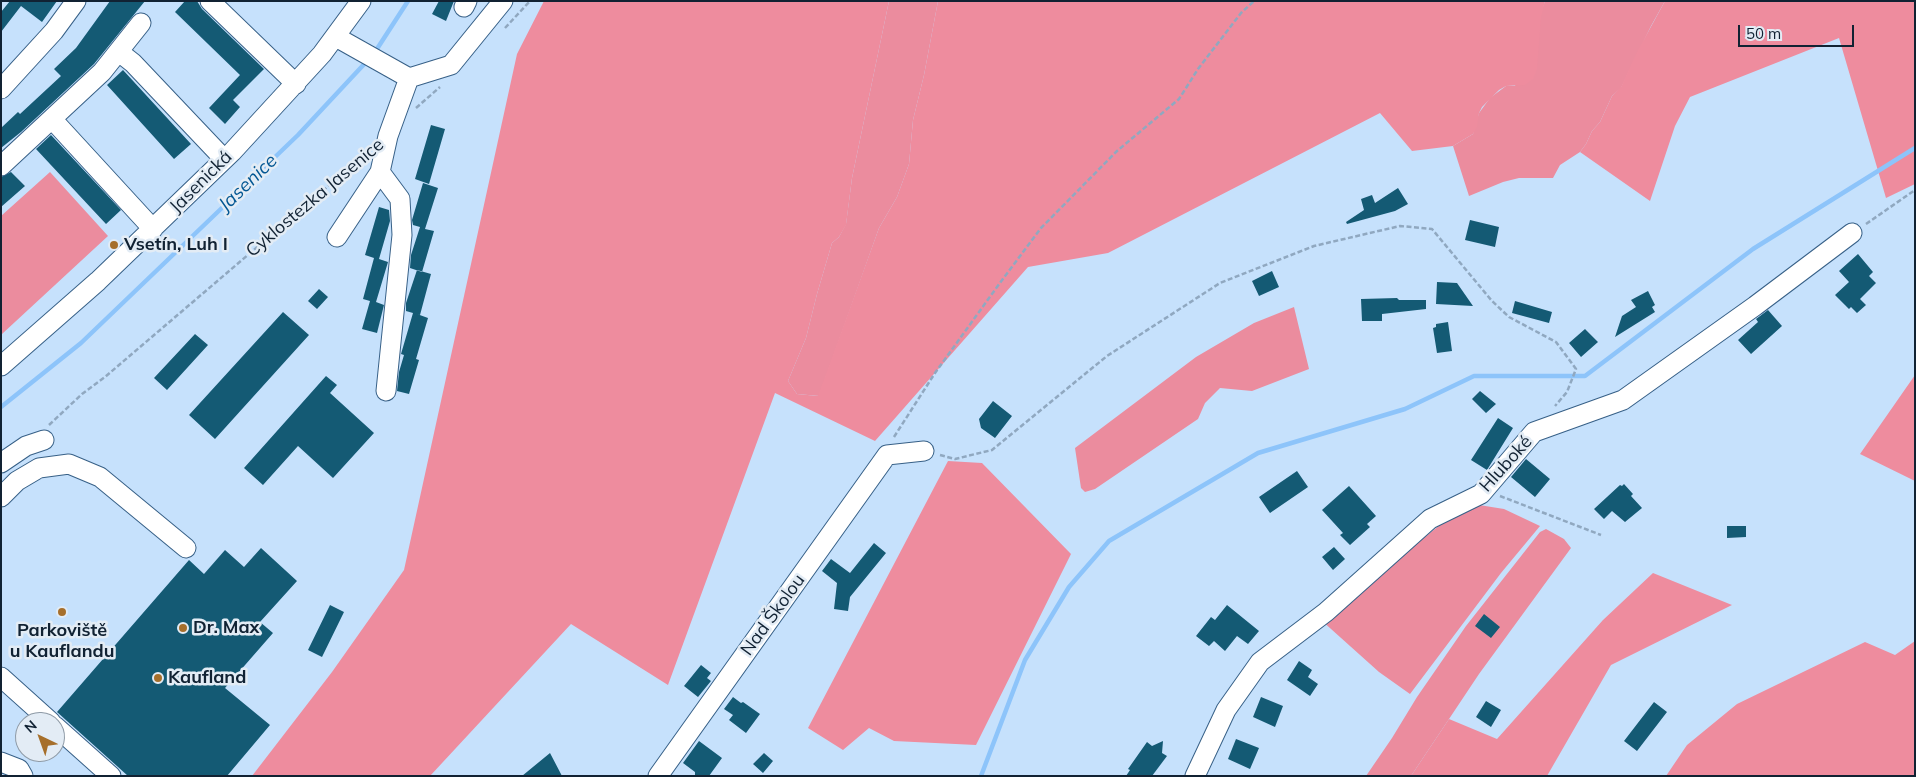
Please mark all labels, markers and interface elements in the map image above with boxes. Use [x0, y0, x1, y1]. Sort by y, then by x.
scale bar [1741, 15, 1857, 47]
text: 50 m [1746, 24, 1781, 43]
street label: Cyklostezka Jasenice [242, 134, 388, 262]
street label: Jasenická [165, 146, 237, 218]
water label: Jasenice [214, 150, 282, 216]
place label: Vsetín, Luh I [124, 234, 228, 256]
marker: Vsetín, Luh I [108, 239, 120, 251]
street label: Hluboké [1475, 431, 1537, 497]
street label: Nad Školou [736, 570, 810, 660]
marker: Parkoviště u Kauflandu [56, 606, 68, 618]
place label: Dr. Max [193, 617, 259, 639]
place label: Parkoviště u Kauflandu [10, 620, 114, 662]
marker: Dr. Max [177, 622, 189, 634]
place label: Kaufland [168, 667, 246, 689]
marker: Kaufland [152, 672, 164, 684]
north arrow [15, 712, 65, 762]
text: N [21, 716, 41, 737]

